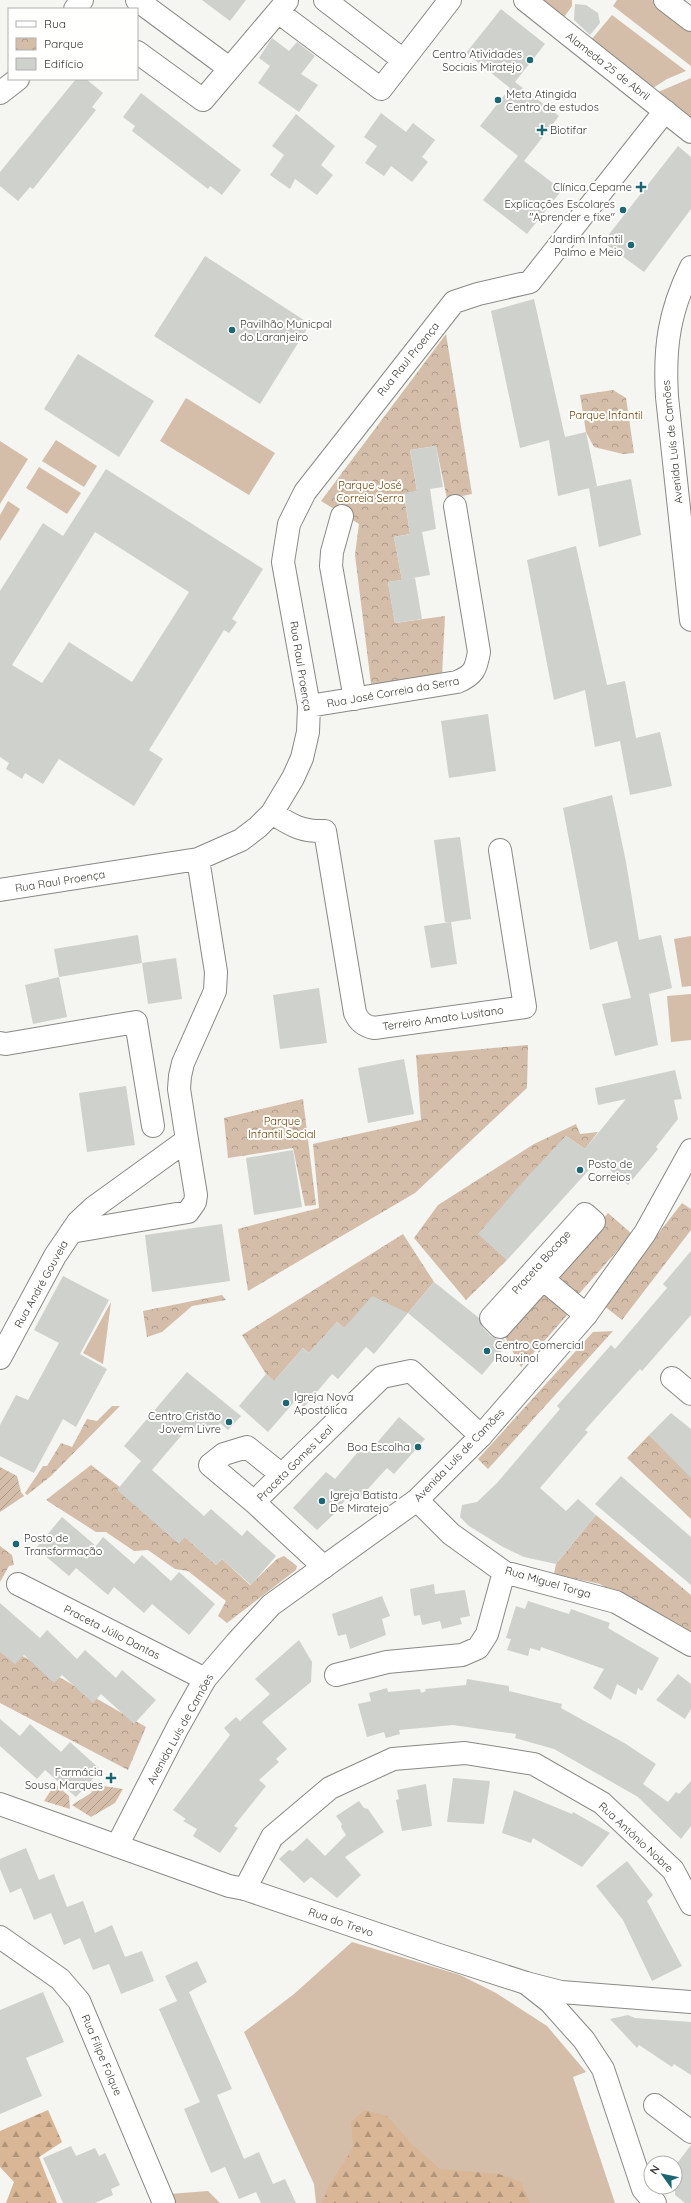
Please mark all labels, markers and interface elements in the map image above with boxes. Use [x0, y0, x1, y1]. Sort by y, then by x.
legend [8, 8, 138, 80]
text: Rua [44, 16, 66, 31]
street label: Alameda 25 de Abril [563, 29, 653, 103]
text: Parque [44, 36, 84, 51]
place label: Centro Atividades Sociais Miratejo [432, 47, 522, 74]
marker: Centro Atividades Sociais Miratejo [525, 55, 535, 65]
text: Edifício [44, 56, 84, 71]
place label: Meta Atingida Centro de estudos [506, 87, 599, 114]
marker: Meta Atingida Centro de estudos [493, 95, 503, 105]
place label: Biotifar [550, 123, 588, 137]
marker: Biotifar [537, 125, 547, 135]
place label: Clínica Cepame [553, 180, 632, 194]
marker: Clínica Cepame [635, 181, 647, 193]
place label: Explicações Escolares "Aprender e fixe" [504, 197, 615, 224]
marker: Explicações Escolares "Aprender e fixe" [618, 205, 628, 215]
place label: Jardim Infantil Palmo e Meio [549, 232, 623, 259]
marker: Jardim Infantil Palmo e Meio [626, 240, 636, 250]
place label: Pavilhão Municpal do Laranjeiro [240, 317, 332, 344]
street label: Rua Raul Proença [374, 319, 442, 399]
marker: Pavilhão Municpal do Laranjeiro [227, 325, 237, 335]
street label: Avenida Luís de Camões [659, 379, 685, 505]
park label: Parque Infantil [569, 408, 643, 422]
park label: Parque José Correia Serra [336, 478, 404, 505]
street label: Rua Raul Proença [287, 620, 315, 712]
street label: Rua José Correia da Serra [326, 673, 460, 711]
street label: Rua Raul Proença [14, 867, 106, 895]
street label: Terreiro Amato Lusitano [382, 1003, 505, 1033]
park label: Parque Infantil Social [248, 1114, 316, 1141]
place label: Posto de Correios [588, 1157, 632, 1184]
marker: Posto de Correios [575, 1165, 585, 1175]
street label: Praceta Bocage [508, 1227, 574, 1297]
street label: Rua André Gouveia [11, 1238, 71, 1330]
place label: Centro Comercial Rouxinol [495, 1338, 583, 1365]
marker: Centro Comercial Rouxinol [482, 1346, 492, 1356]
place label: Igreja Nova Apostólica [294, 1390, 354, 1417]
marker: Igreja Nova Apostólica [281, 1398, 291, 1408]
street label: Avenida Luís de Camões [411, 1405, 507, 1505]
place label: Centro Cristão Jovem Livre [148, 1409, 221, 1436]
marker: Centro Cristão Jovem Livre [224, 1417, 234, 1427]
street label: Praceta Gomes Leal [254, 1422, 336, 1504]
place label: Boa Escolha [347, 1440, 410, 1454]
marker: Boa Escolha [413, 1442, 423, 1452]
place label: Igreja Batista De Miratejo [330, 1488, 398, 1515]
marker: Igreja Batista De Miratejo [317, 1496, 327, 1506]
place label: Posto de Transformação [24, 1531, 103, 1558]
marker: Posto de Transformação [11, 1539, 21, 1549]
street label: Rua Miguel Torga [503, 1563, 593, 1601]
street label: Praceta Júlio Dantas [62, 1602, 162, 1662]
street label: Avenida Luís de Camões [144, 1671, 216, 1787]
place label: Farmácia Sousa Marques [25, 1765, 103, 1792]
marker: Farmácia Sousa Marques [106, 1773, 116, 1783]
street label: Rua António Nobre [596, 1799, 676, 1875]
street label: Rua do Trevo [307, 1904, 376, 1940]
street label: Rua Filipe Folque [79, 2012, 125, 2098]
north arrow [643, 2155, 683, 2195]
text: N [647, 2162, 663, 2177]

